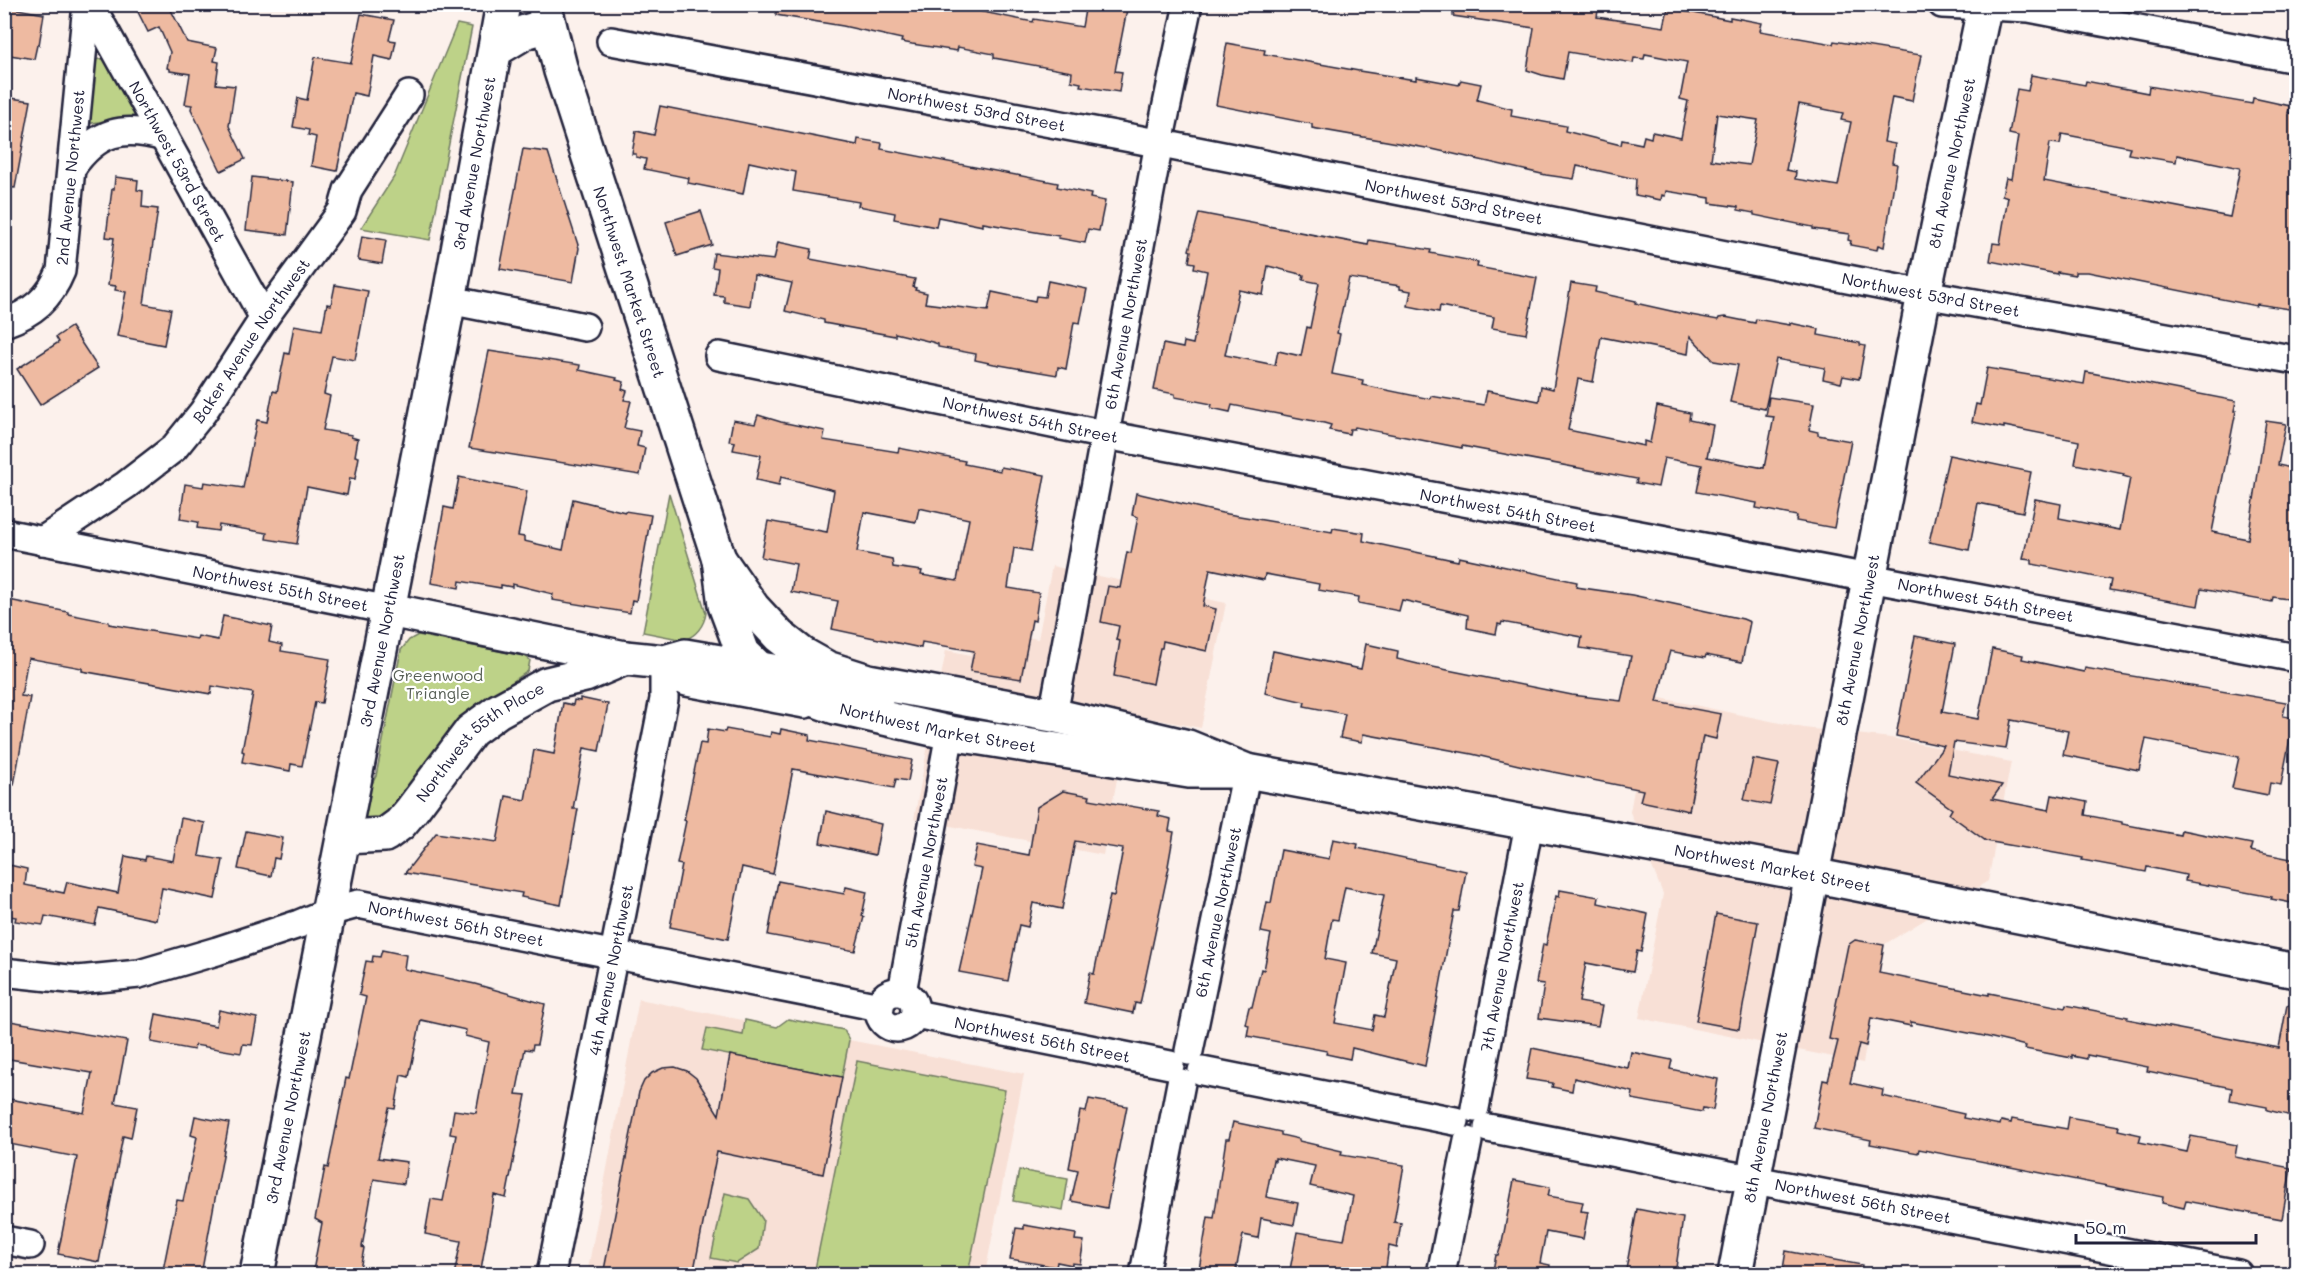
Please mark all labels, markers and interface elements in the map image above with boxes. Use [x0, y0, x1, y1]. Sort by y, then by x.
street label: 3rd Avenue Northwest [447, 75, 500, 251]
street label: 8th Avenue Northwest [1923, 76, 1979, 250]
street label: Northwest 53rd Street [125, 77, 231, 245]
street label: Northwest 53rd Street [886, 82, 1068, 136]
street label: 2nd Avenue Northwest [51, 89, 89, 266]
street label: Northwest 53rd Street [1363, 173, 1545, 229]
street label: Northwest Market Street [589, 184, 671, 380]
street label: 6th Avenue Northwest [1099, 236, 1151, 411]
street label: Baker Avenue Northwest [187, 254, 314, 427]
street label: Northwest 53rd Street [1840, 267, 2022, 321]
street label: Northwest 54th Street [941, 391, 1120, 447]
street label: Northwest 54th Street [1418, 483, 1598, 537]
street label: 3rd Avenue Northwest [354, 552, 409, 728]
street label: 8th Avenue Northwest [1830, 552, 1884, 727]
street label: Northwest 55th Street [191, 560, 370, 616]
street label: Northwest 54th Street [1896, 573, 2076, 626]
park label: Greenwood Triangle [393, 664, 483, 703]
street label: Northwest 55th Place [411, 677, 548, 806]
street label: Northwest Market Street [838, 697, 1038, 757]
street label: 5th Avenue Northwest [899, 775, 952, 949]
street label: 6th Avenue Northwest [1189, 825, 1245, 999]
street label: Northwest Market Street [1673, 839, 1873, 897]
street label: 7th Avenue Northwest [1475, 879, 1528, 1053]
street label: 4th Avenue Northwest [583, 882, 637, 1057]
street label: Northwest 56th Street [366, 895, 546, 950]
street label: Northwest 56th Street [953, 1011, 1132, 1067]
street label: 3rd Avenue Northwest [260, 1029, 315, 1205]
street label: 8th Avenue Northwest [1738, 1029, 1792, 1204]
street label: Northwest 56th Street [1773, 1173, 1953, 1228]
scale bar [2076, 1207, 2256, 1245]
text: 50 m [2085, 1215, 2127, 1239]

